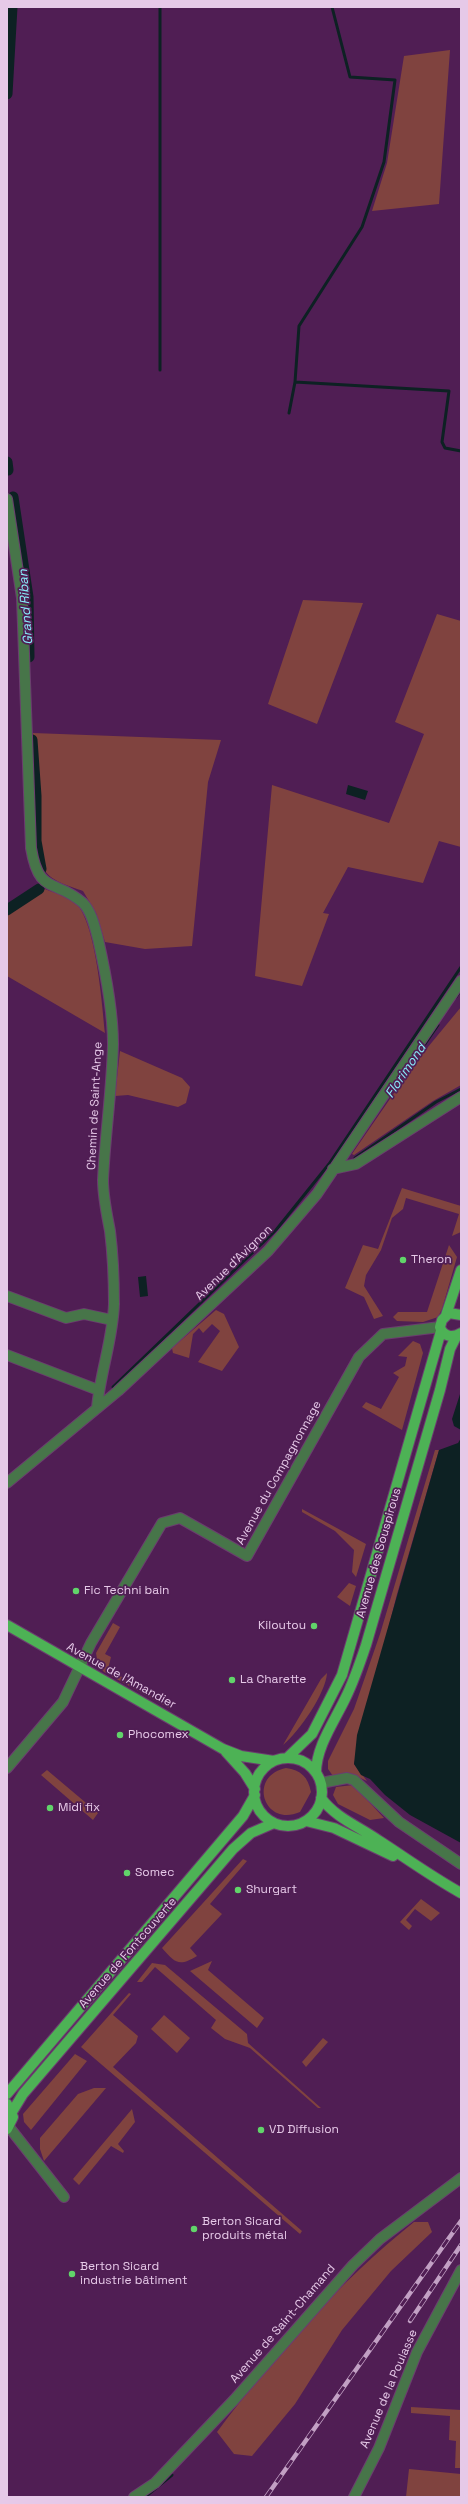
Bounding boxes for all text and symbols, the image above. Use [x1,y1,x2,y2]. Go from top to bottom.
water label: Grand Riban [16,569,36,645]
street label: Chemin de Saint-Ange [84,1041,106,1171]
water label: Florimond [382,1041,430,1101]
street label: Avenue d'Avignon [192,1222,276,1304]
place label: Theron [411,1253,452,1267]
marker: Theron [398,1255,408,1265]
street label: Avenue du Compagnonnage [233,1399,325,1547]
street label: Avenue des Souspirous [354,1487,404,1619]
place label: Fic Techni bain [84,1584,169,1598]
marker: Fic Techni bain [71,1586,81,1596]
place label: Kiloutou [258,1619,306,1633]
marker: Kiloutou [309,1621,319,1631]
street label: Avenue de l'Amandier [64,1640,178,1712]
place label: La Charette [240,1673,306,1687]
marker: La Charette [227,1675,237,1685]
place label: Phocomex [128,1728,189,1742]
marker: Phocomex [115,1730,125,1740]
place label: Midi fix [58,1801,100,1815]
marker: Midi fix [45,1803,55,1813]
place label: Somec [135,1866,174,1880]
marker: Somec [122,1868,132,1878]
place label: Shurgart [246,1883,297,1897]
marker: Shurgart [233,1885,243,1895]
street label: Avenue de Fontcouverte [76,1895,180,2011]
place label: VD Diffusion [269,2123,339,2137]
marker: VD Diffusion [256,2125,266,2135]
place label: Berton Sicard produits métal [202,2215,287,2243]
marker: Berton Sicard produits métal [189,2224,199,2234]
place label: Berton Sicard industrie bâtiment [80,2260,188,2288]
street label: Avenue de Saint-Chamand [227,2262,339,2386]
marker: Berton Sicard industrie bâtiment [67,2269,77,2279]
street label: Avenue de la Poulasse [357,2327,421,2451]

